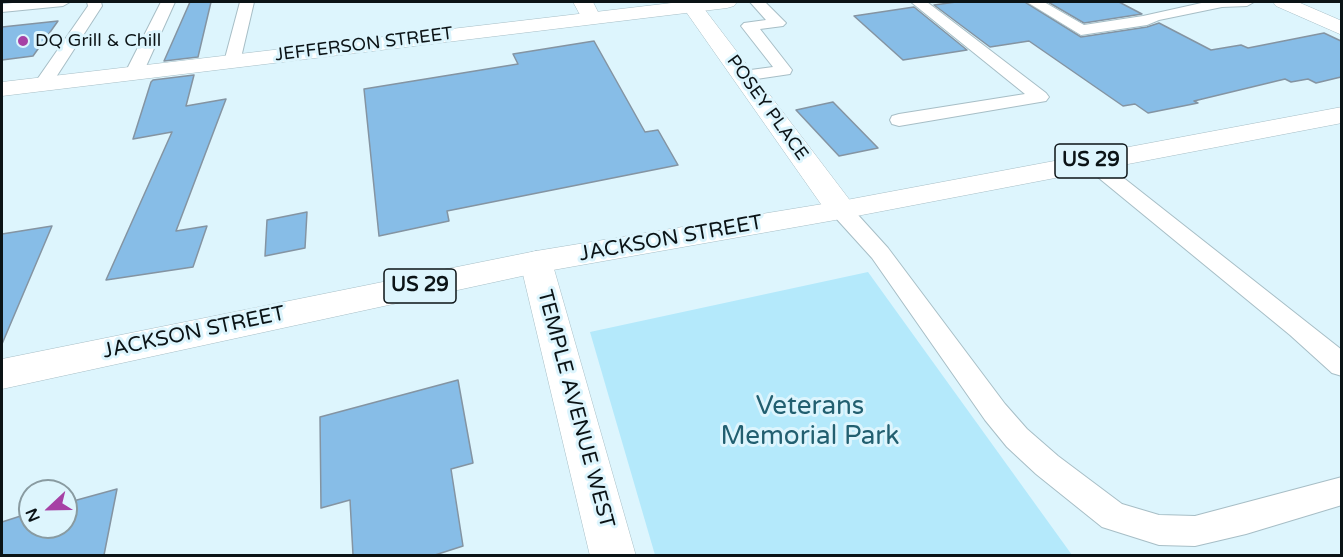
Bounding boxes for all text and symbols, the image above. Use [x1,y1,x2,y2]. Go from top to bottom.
street label: JEFFERSON STREET [274,23,454,67]
place label: DQ Grill & Chill [35,30,161,52]
marker: DQ Grill & Chill [16,34,30,48]
street label: POSEY PLACE [722,51,812,165]
road number: US 29 [1055,144,1127,178]
street label: JACKSON STREET [577,210,765,268]
road number: US 29 [384,269,456,303]
street label: TEMPLE AVENUE WEST [531,287,619,531]
street label: JACKSON STREET [101,301,287,365]
park label: Veterans Memorial Park [721,391,899,452]
north arrow [18,479,78,539]
text: N [21,505,45,525]

